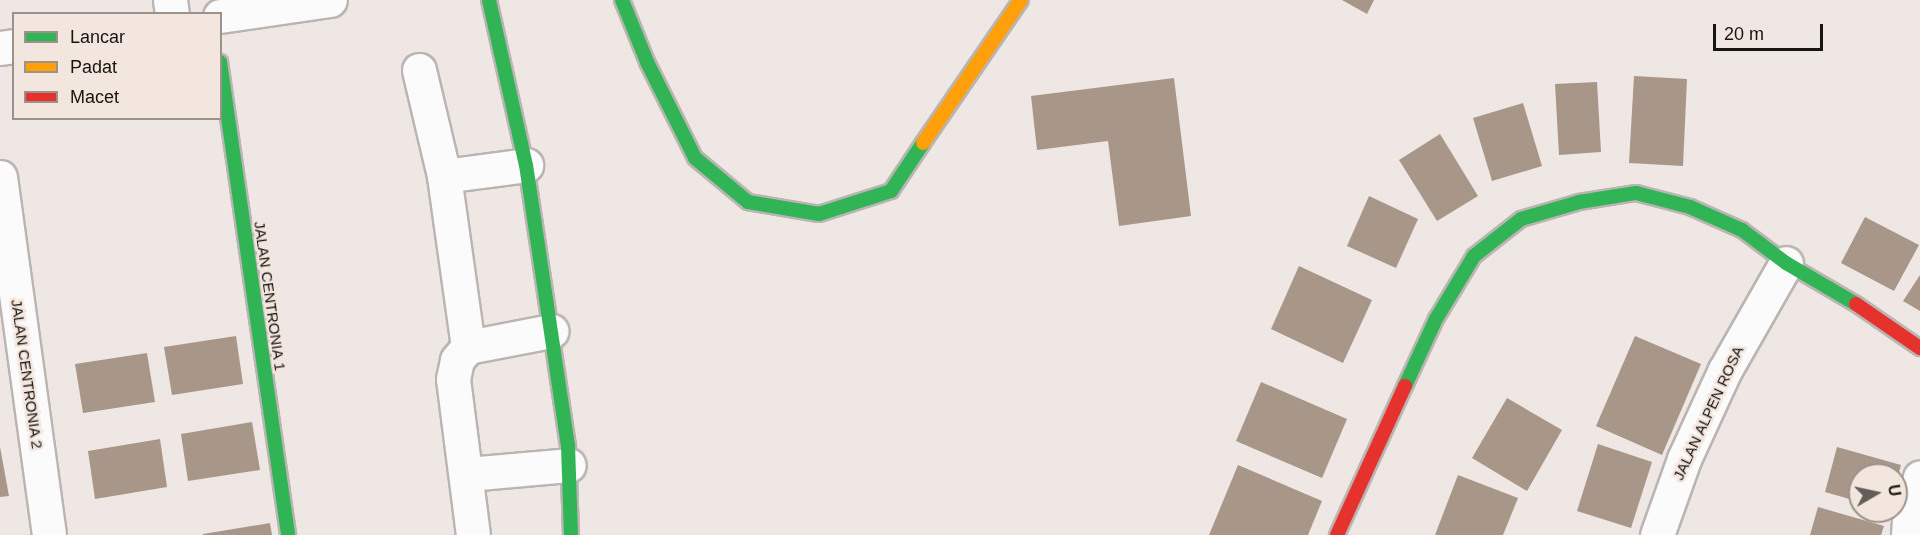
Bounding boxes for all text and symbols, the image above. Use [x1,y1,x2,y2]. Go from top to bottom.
legend [12,12,222,120]
scale bar [1716,12,1826,50]
text: 20 m [1724,24,1764,44]
text: Lancar [70,27,125,47]
text: Padat [70,57,117,77]
text: Macet [70,87,119,107]
street label: JALAN CENTRONIA 1 [251,220,289,372]
street label: JALAN CENTRONIA 2 [8,298,46,450]
street label: JALAN ALPEN ROSA [1669,343,1747,483]
north arrow [1848,463,1908,523]
text: U [1885,483,1904,497]

